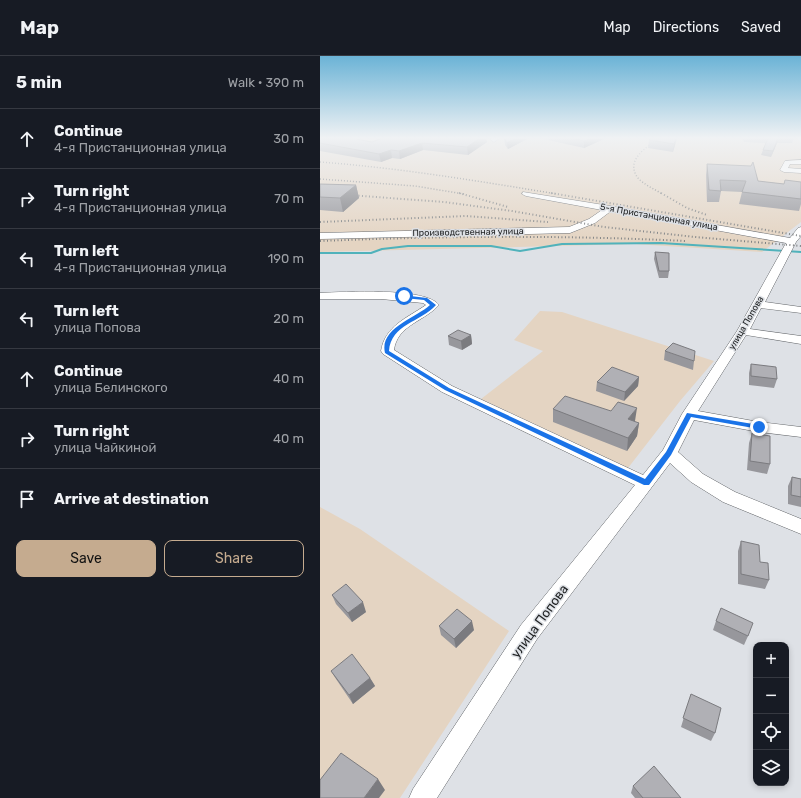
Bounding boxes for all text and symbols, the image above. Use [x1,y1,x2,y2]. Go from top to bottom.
text: Map [20,16,59,39]
text: Map [604,19,631,36]
text: Directions [653,19,719,36]
text: Saved [741,19,781,36]
text: 5 min [16,72,62,92]
text: Walk · 390 m [228,75,304,90]
text: Continue [54,122,123,140]
icon: ahead [16,128,38,150]
text: 30 m [273,131,304,146]
text: 4-я Пристанционная улица [54,140,227,155]
text: Turn right [54,182,129,200]
icon: right [16,188,38,210]
text: 70 m [274,191,304,206]
text: 4-я Пристанционная улица [54,200,227,215]
street label: 5-я Пристанционная улица [599,202,719,232]
street label: Производственная улица [412,226,524,238]
text: Turn left [54,242,119,260]
icon: left [16,248,38,270]
text: 190 m [268,251,304,266]
text: 4-я Пристанционная улица [54,260,227,275]
route start [395,287,413,305]
street label: улица Попова [727,294,765,352]
text: Turn left [54,302,119,320]
icon: left [16,308,38,330]
text: 20 m [273,311,304,326]
text: улица Попова [54,320,141,335]
text: Continue [54,362,123,380]
icon: ahead [16,368,38,390]
text: 40 m [273,371,304,386]
text: улица Белинского [54,380,168,395]
route end [750,418,768,436]
text: Turn right [54,422,129,440]
icon: right [16,428,38,450]
text: 40 m [273,431,304,446]
text: улица Чайкиной [54,440,156,455]
icon: arrive [16,488,38,510]
text: Arrive at destination [54,490,209,508]
button: Save [16,540,156,577]
button: Share [164,540,304,577]
street label: улица Попова [508,582,571,661]
map controls [753,642,789,786]
button: + [753,642,789,678]
button: − [753,678,789,714]
button: locate [753,714,789,750]
button: layers [753,750,789,786]

